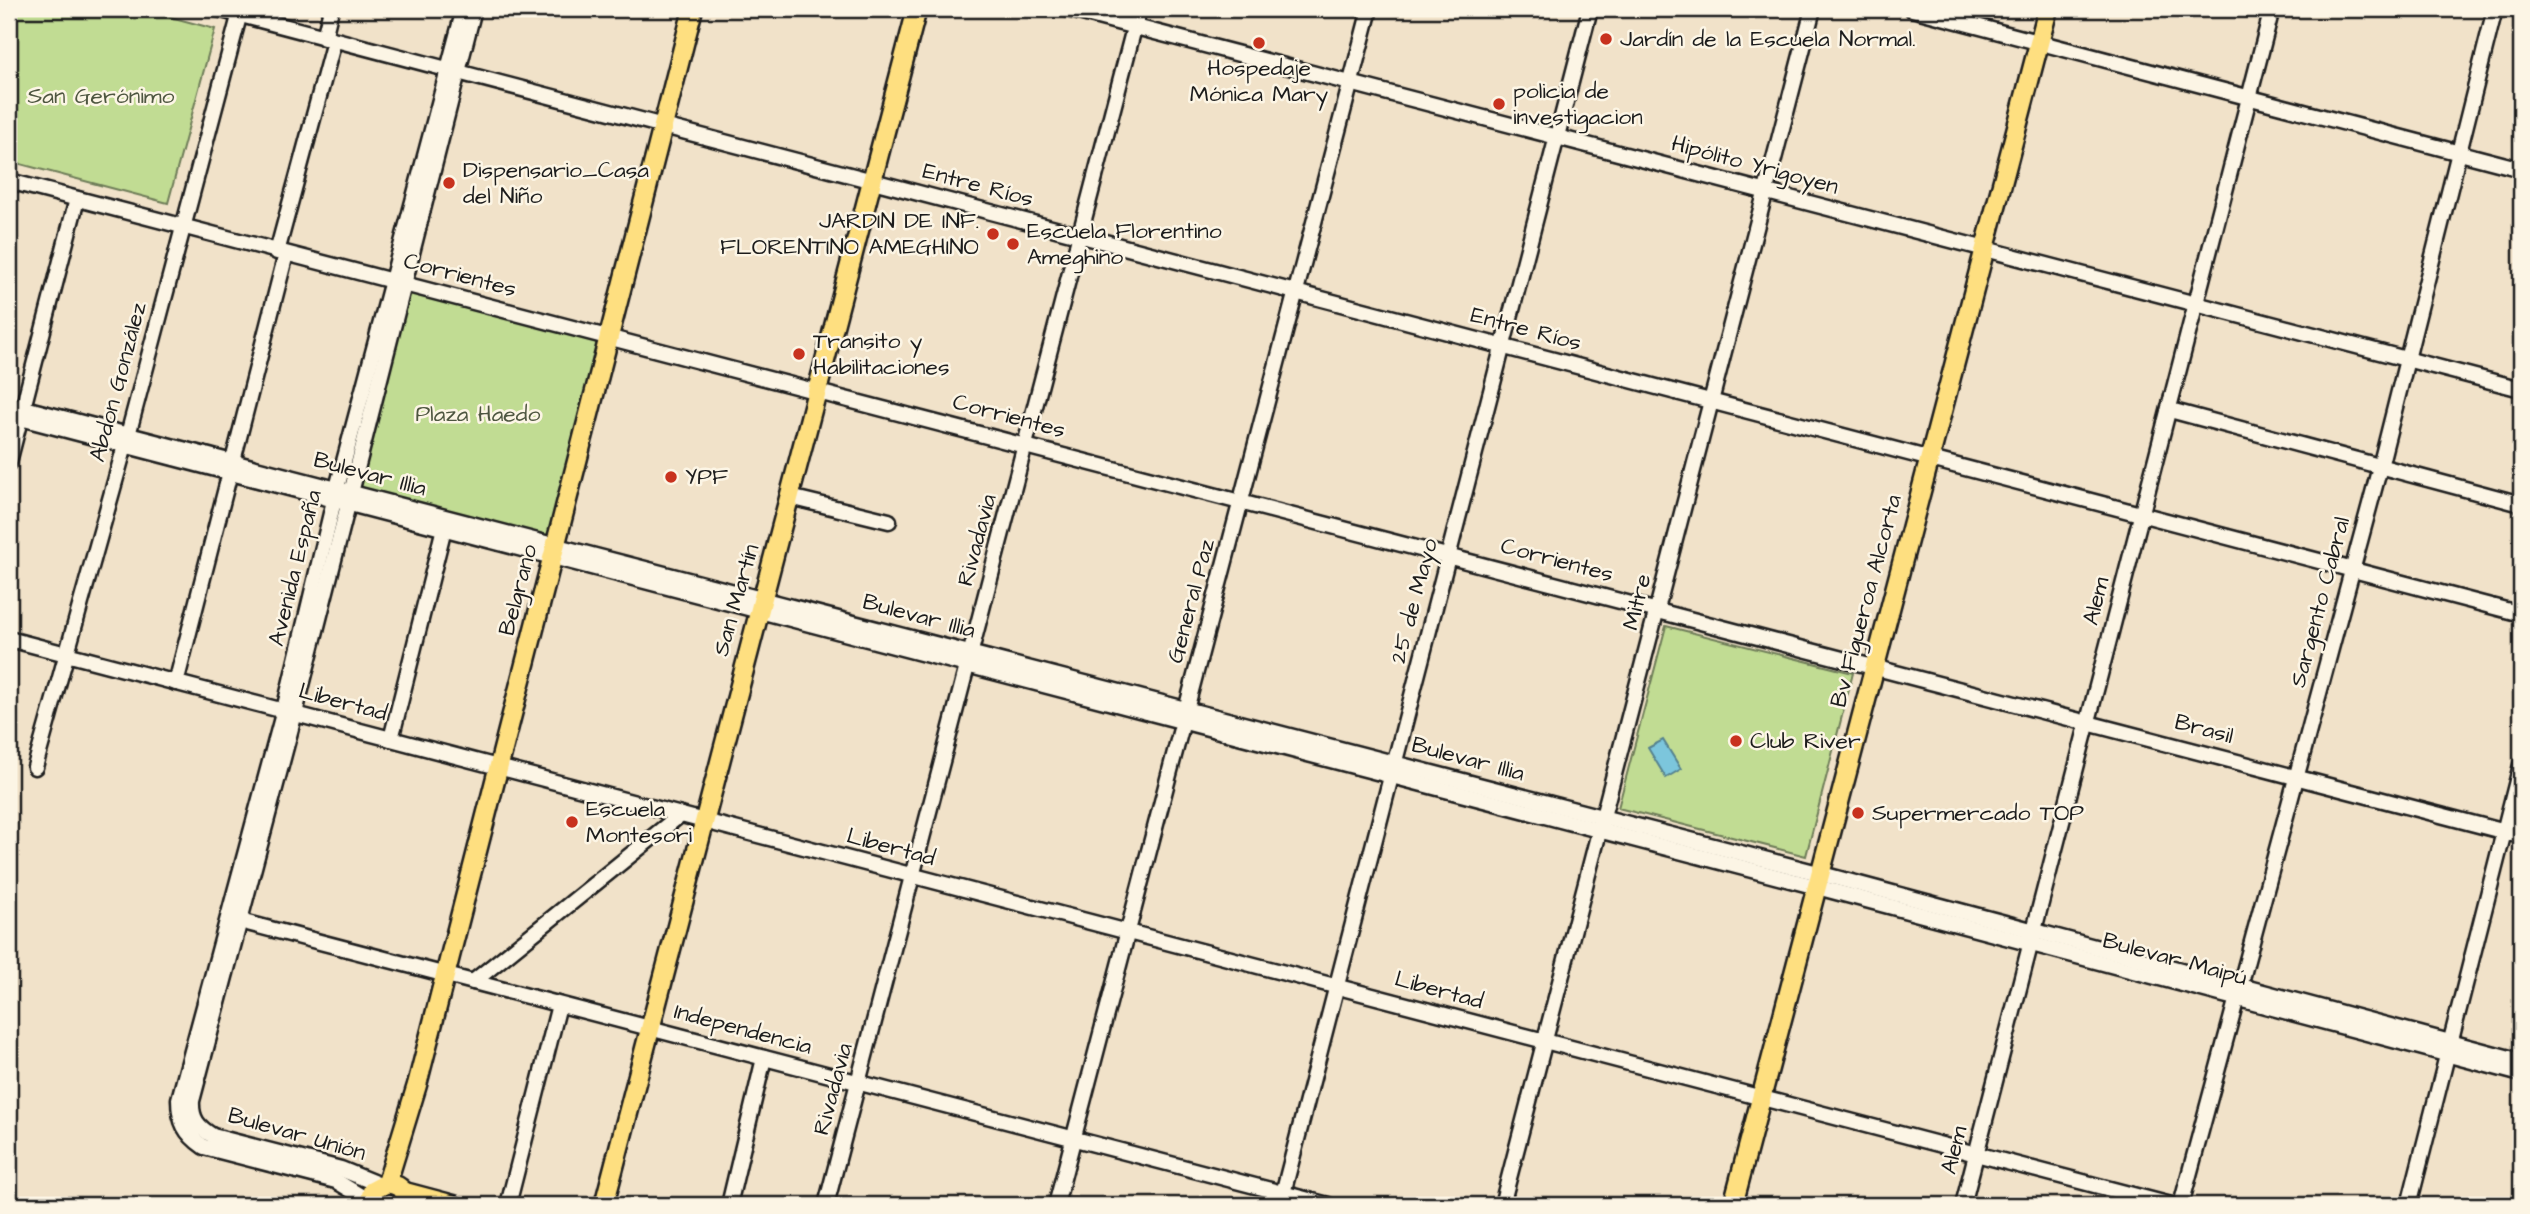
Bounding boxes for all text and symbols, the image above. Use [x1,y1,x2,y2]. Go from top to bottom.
place label: Jardín de la Escuela Normal. [1620,23,1915,55]
marker: Jardín de la Escuela Normal. [1598,31,1614,47]
marker: Hospedaje Mónica Mary [1251,35,1267,51]
place label: Hospedaje Mónica Mary [1190,52,1329,111]
place label: policia de investigacion [1513,75,1643,134]
park label: San Gerónimo [27,80,175,112]
marker: policia de investigacion [1491,96,1507,112]
street label: Hipólito Yrigoyen [1668,127,1842,204]
place label: Dispensario_Casa del Niño [463,154,649,212]
street label: Entre Ríos [919,155,1037,215]
marker: Dispensario_Casa del Niño [441,175,457,191]
place label: JARDIN DE INF. FLORENTINO AMEGHINO [720,205,979,263]
place label: Escuela Florentino Ameghino [1027,215,1222,274]
marker: JARDIN DE INF. FLORENTINO AMEGHINO [985,226,1001,242]
marker: Escuela Florentino Ameghino [1005,236,1021,252]
street label: Corrientes [400,245,520,305]
street label: Abdon González [81,298,155,465]
street label: Entre Ríos [1467,299,1585,359]
place label: Transito y Habilitaciones [813,325,950,383]
marker: Transito y Habilitaciones [791,346,807,362]
street label: Corrientes [949,386,1069,446]
park label: Plaza Haedo [415,398,541,430]
street label: Bulevar Illia [310,444,430,504]
place label: YPF [685,461,728,493]
marker: YPF [663,469,679,485]
street label: Avenida España [260,486,330,649]
street label: Rivadavia [949,490,1005,590]
street label: Bv Figueroa Alcorta [1822,491,1911,711]
street label: Sargento Cabral [2282,513,2359,691]
street label: Corrientes [1497,530,1617,590]
street label: General Paz [1159,535,1223,667]
street label: 25 de Mayo [1382,535,1447,667]
street label: San Martín [705,540,767,660]
street label: Belgrano [490,541,546,639]
street label: Mitre [1615,570,1659,634]
street label: Alem [2075,573,2117,628]
street label: Bulevar Illia [859,586,979,646]
street label: Libertad [295,675,391,729]
street label: Brasil [2171,706,2237,752]
place label: Club River [1750,725,1861,757]
street label: Bulevar Illia [1408,729,1528,789]
marker: Club River [1728,733,1744,749]
place label: Escuela Montesori [586,793,692,851]
place label: Supermercado TOP [1872,797,2084,829]
marker: Supermercado TOP [1850,805,1866,821]
marker: Escuela Montesori [564,814,580,830]
street label: Libertad [843,820,939,874]
street label: Bulevar Maipú [2099,924,2251,994]
street label: Libertad [1391,963,1487,1017]
street label: Independencia [671,995,816,1063]
street label: Rivadavia [805,1039,861,1139]
street label: Bulevar Unión [224,1099,370,1169]
street label: Alem [1933,1122,1975,1177]

